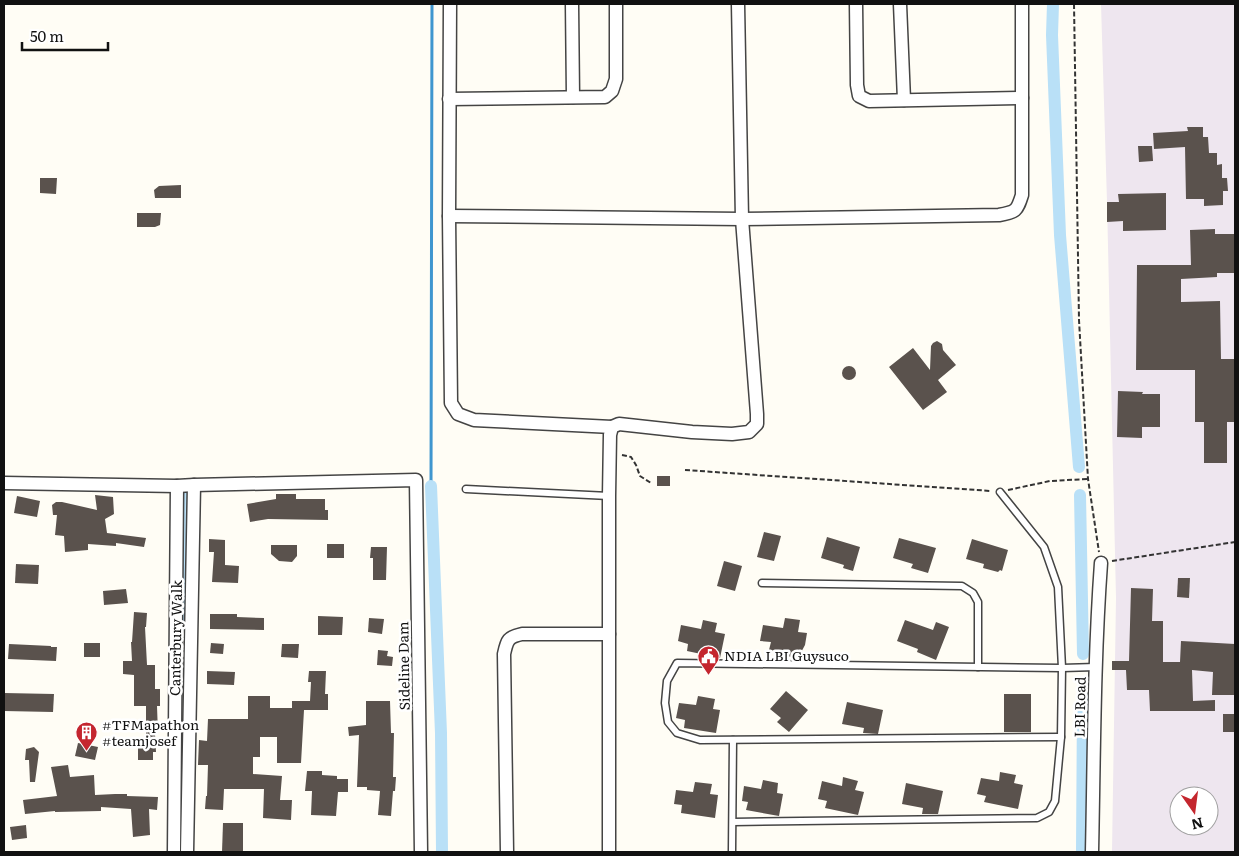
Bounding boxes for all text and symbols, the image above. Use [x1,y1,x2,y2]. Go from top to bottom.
scale bar [22,20,109,52]
text: 50 m [30,24,64,47]
street label: Canterbury Walk [164,580,186,696]
street label: Sideline Dam [392,621,414,711]
public building icon: NDIA LBI Guysuco [696,644,720,675]
place label: NDIA LBI Guysuco [724,645,849,665]
street label: LBI Road [1068,676,1090,737]
place label: #TFMapathon #teamjosef [102,714,199,750]
building icon: #TFMapathon #teamjosef [74,721,98,752]
north arrow [1169,786,1219,836]
text: N [1189,813,1206,836]

